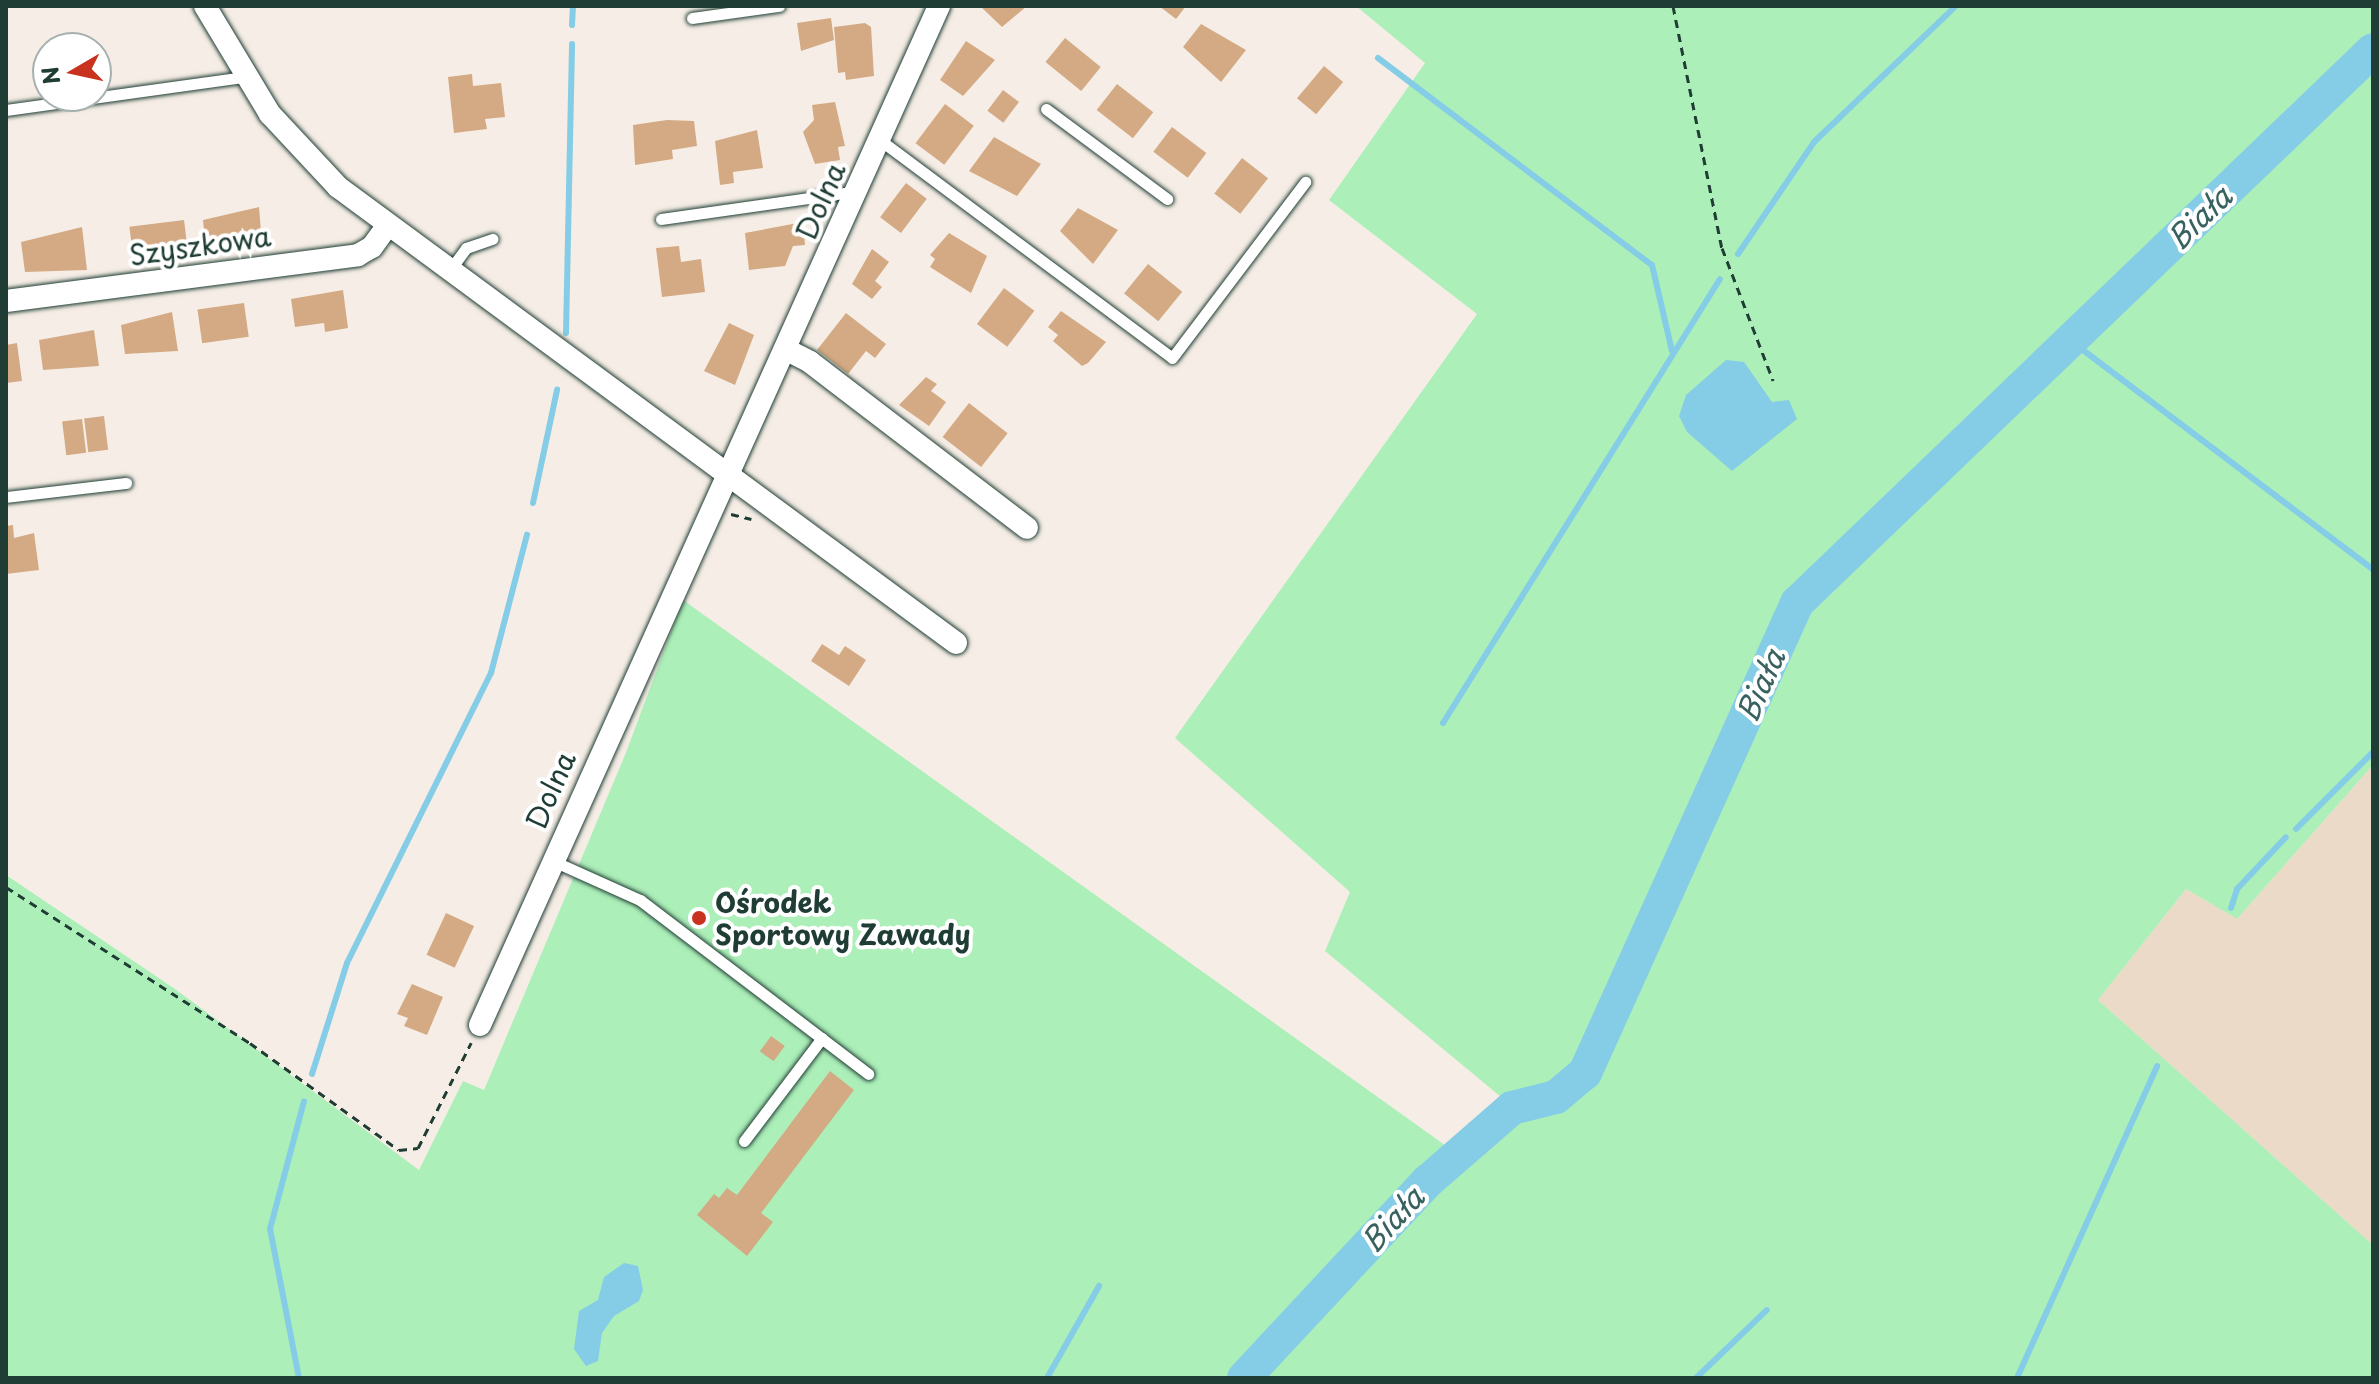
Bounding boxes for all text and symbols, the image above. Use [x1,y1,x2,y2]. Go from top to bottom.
north arrow [32,32,112,112]
text: N [32,64,67,87]
street label: Dolna [788,157,852,245]
water label: Biała [2159,178,2239,256]
street label: Szyszkowa [127,218,273,272]
water label: Biała [1728,643,1792,727]
street label: Dolna [518,746,582,834]
place label: Ośrodek Sportowy Zawady [715,885,971,951]
marker: Ośrodek Sportowy Zawady [690,909,708,927]
water label: Biała [1353,1179,1431,1259]

